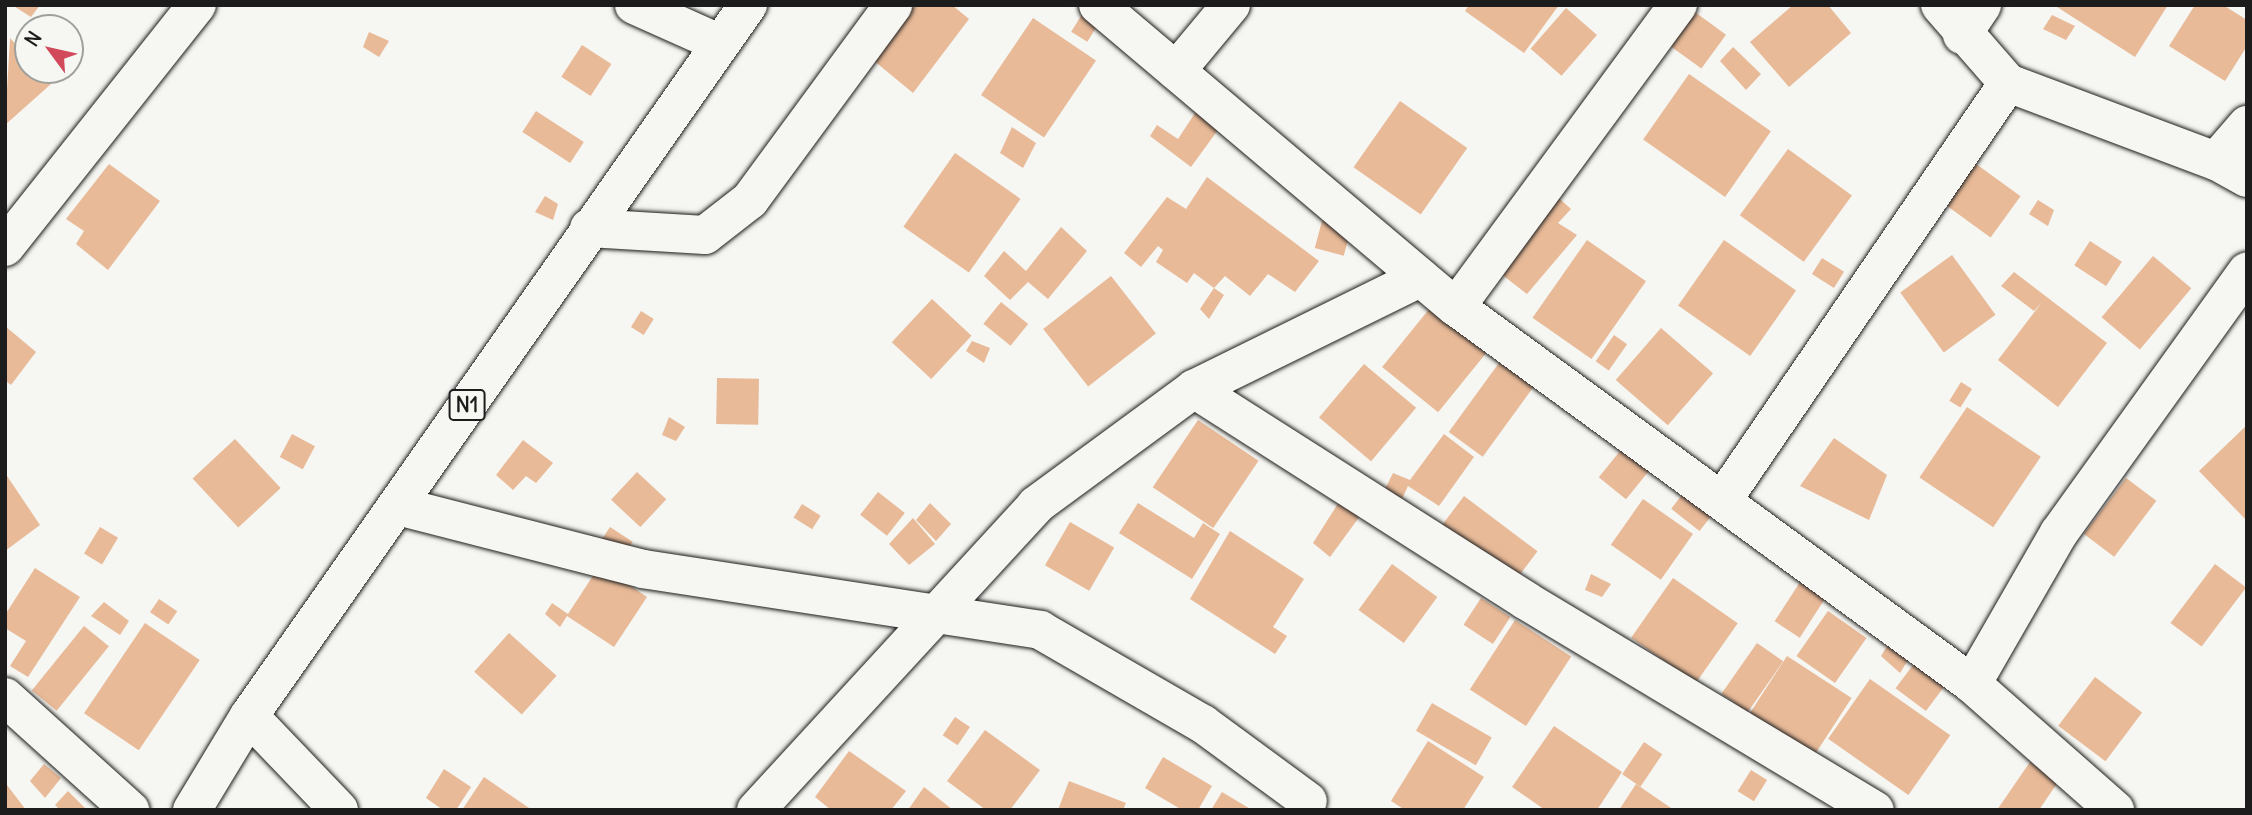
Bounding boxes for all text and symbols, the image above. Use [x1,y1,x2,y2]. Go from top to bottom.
north arrow [14,14,84,84]
text: N [19,27,47,51]
road number: N1 [448,388,486,422]

